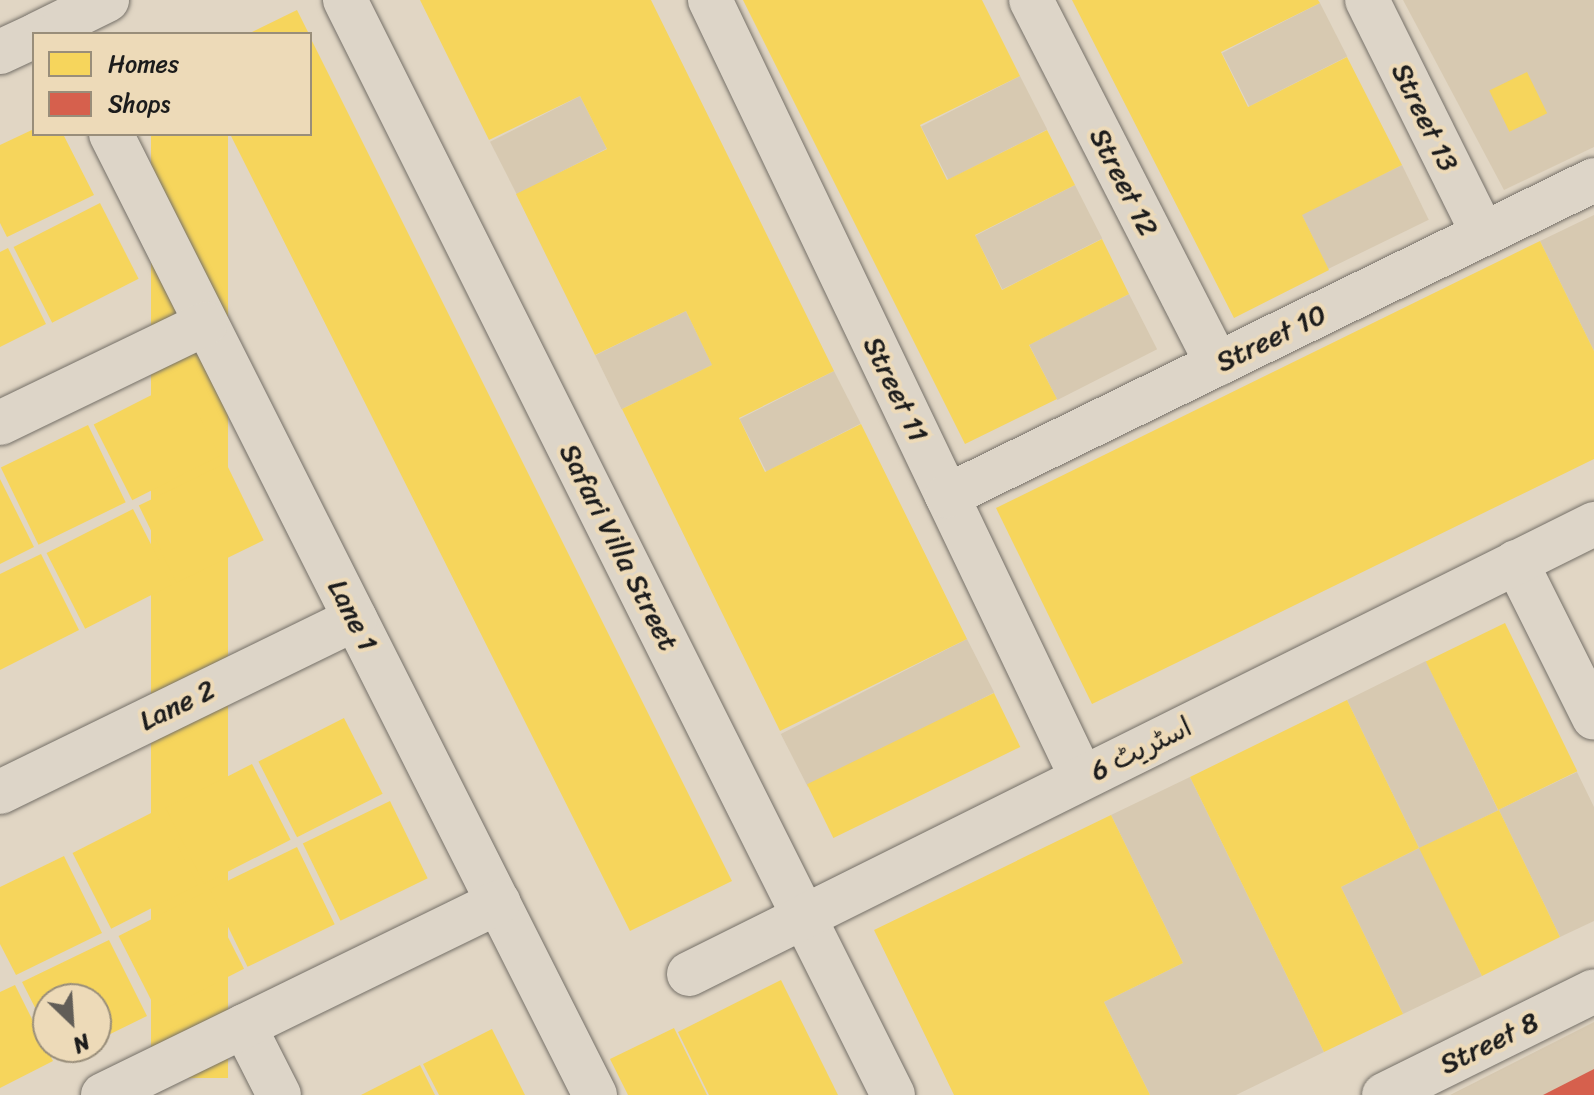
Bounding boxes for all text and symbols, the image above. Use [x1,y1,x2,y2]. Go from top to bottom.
legend [32,32,312,136]
text: Homes [108,43,179,85]
street label: Street 13 [1384,57,1466,177]
text: Shops [108,83,170,125]
street label: Street 12 [1083,122,1165,242]
street label: Street 10 [1210,297,1332,379]
street label: Street 11 [856,331,936,447]
street label: Safari Villa Street [552,438,686,656]
street label: Lane 1 [321,574,385,656]
street label: Lane 2 [134,672,220,738]
street label: اسٹریٹ 6 [1085,710,1197,788]
north arrow [32,983,112,1063]
street label: Street 8 [1434,1005,1544,1081]
text: N [66,1022,97,1064]

